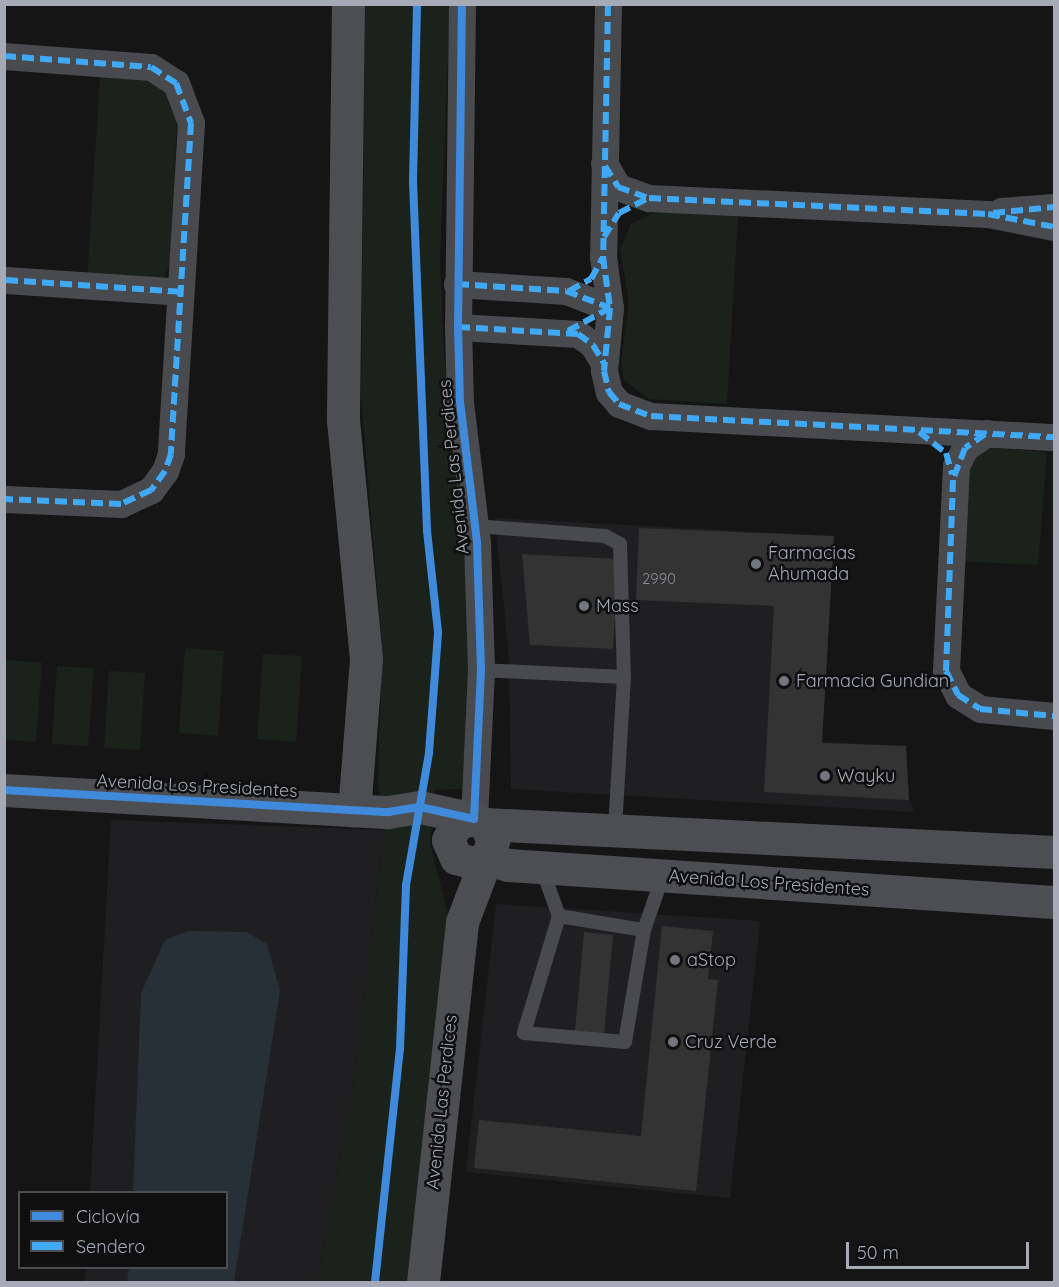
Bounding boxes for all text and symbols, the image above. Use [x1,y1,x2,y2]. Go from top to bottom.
street label: Avenida Las Perdices [434,379,474,555]
place label: Farmacias Ahumada [768,543,856,586]
marker: Farmacias Ahumada [749,557,763,571]
house number: 2990 [642,570,676,588]
place label: Mass [596,595,639,617]
marker: Mass [577,599,591,613]
place label: Farmacia Gundian [796,670,949,692]
marker: Farmacia Gundian [777,674,791,688]
place label: Wayku [837,765,895,787]
marker: Wayku [818,769,832,783]
street label: Avenida Los Presidentes [96,770,298,802]
street label: Avenida Los Presidentes [668,865,870,901]
place label: aStop [687,949,736,971]
marker: aStop [668,953,682,967]
street label: Avenida Las Perdices [422,1014,462,1190]
place label: Cruz Verde [685,1031,777,1053]
marker: Cruz Verde [666,1035,680,1049]
legend [18,1191,228,1269]
text: Ciclovía [76,1205,140,1228]
scale bar [849,1230,1032,1268]
text: Sendero [76,1235,145,1258]
text: 50 m [857,1241,899,1264]

